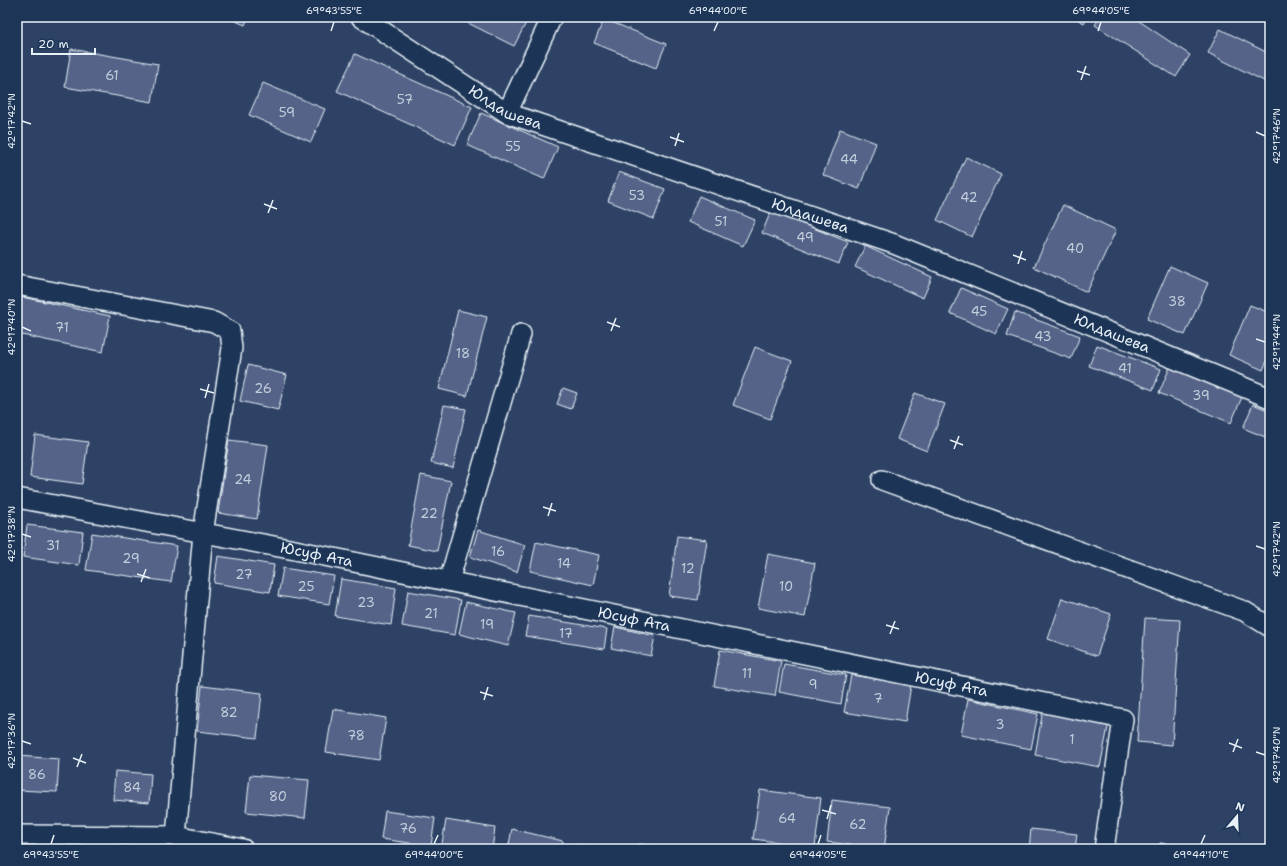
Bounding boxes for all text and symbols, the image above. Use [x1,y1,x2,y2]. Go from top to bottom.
text: 69°43'55"E [306,4,362,17]
text: 69°44'00"E [689,4,747,17]
text: 69°44'05"E [1072,4,1130,17]
scale bar [32,30,95,56]
text: 20 m [38,36,69,52]
house number: 61 [105,67,119,84]
street label: Юлдашева [465,81,545,134]
house number: 57 [397,91,413,108]
text: 42°17'42"N [5,93,18,149]
house number: 59 [279,104,295,121]
text: 42°17'46"N [1270,108,1283,164]
house number: 55 [505,138,521,155]
house number: 44 [840,151,858,168]
house number: 53 [629,187,645,204]
house number: 42 [960,189,978,206]
street label: Юлдашева [769,193,852,238]
house number: 51 [715,213,727,230]
house number: 49 [796,229,814,246]
house number: 40 [1066,240,1084,257]
house number: 38 [1168,293,1186,310]
text: 42°17'40"N [5,299,18,355]
house number: 45 [971,303,987,320]
street label: Юлдашева [1071,309,1154,358]
text: 42°17'44"N [1270,314,1283,370]
house number: 71 [55,319,69,336]
house number: 43 [1034,328,1052,345]
house number: 18 [456,345,470,362]
house number: 41 [1118,360,1132,377]
house number: 26 [254,380,272,397]
house number: 39 [1192,387,1210,404]
house number: 24 [234,471,252,488]
house number: 22 [420,505,438,522]
text: 42°17'38"N [5,506,18,562]
text: 42°17'42"N [1270,521,1283,577]
house number: 31 [46,537,60,554]
street label: Юсуф Ата [279,537,355,572]
house number: 16 [491,543,505,560]
house number: 29 [122,550,140,567]
house number: 14 [557,555,571,572]
house number: 12 [681,560,695,577]
house number: 27 [235,566,253,583]
house number: 25 [298,578,314,595]
house number: 10 [779,578,793,595]
house number: 23 [357,594,375,611]
street label: Юсуф Ата [596,602,673,637]
house number: 21 [424,605,438,622]
house number: 19 [480,616,494,633]
house number: 17 [559,625,573,642]
house number: 11 [742,665,752,682]
street label: Юсуф Ата [914,667,990,701]
house number: 9 [808,676,818,693]
house number: 7 [873,690,883,707]
house number: 82 [220,704,238,721]
text: 42°17'36"N [5,713,18,769]
house number: 3 [995,716,1005,733]
house number: 78 [347,727,365,744]
text: 42°17'40"N [1270,727,1283,783]
house number: 1 [1069,731,1075,748]
house number: 86 [28,766,46,783]
house number: 84 [123,779,141,796]
house number: 80 [269,788,287,805]
north arrow [1217,796,1257,836]
text: N [1234,799,1247,816]
house number: 64 [778,810,796,827]
house number: 62 [849,816,867,833]
house number: 76 [399,820,417,837]
text: 69°43'55"E [23,848,79,861]
text: 69°44'00"E [405,848,463,861]
text: 69°44'05"E [789,848,847,861]
text: 69°44'10"E [1173,848,1229,861]

